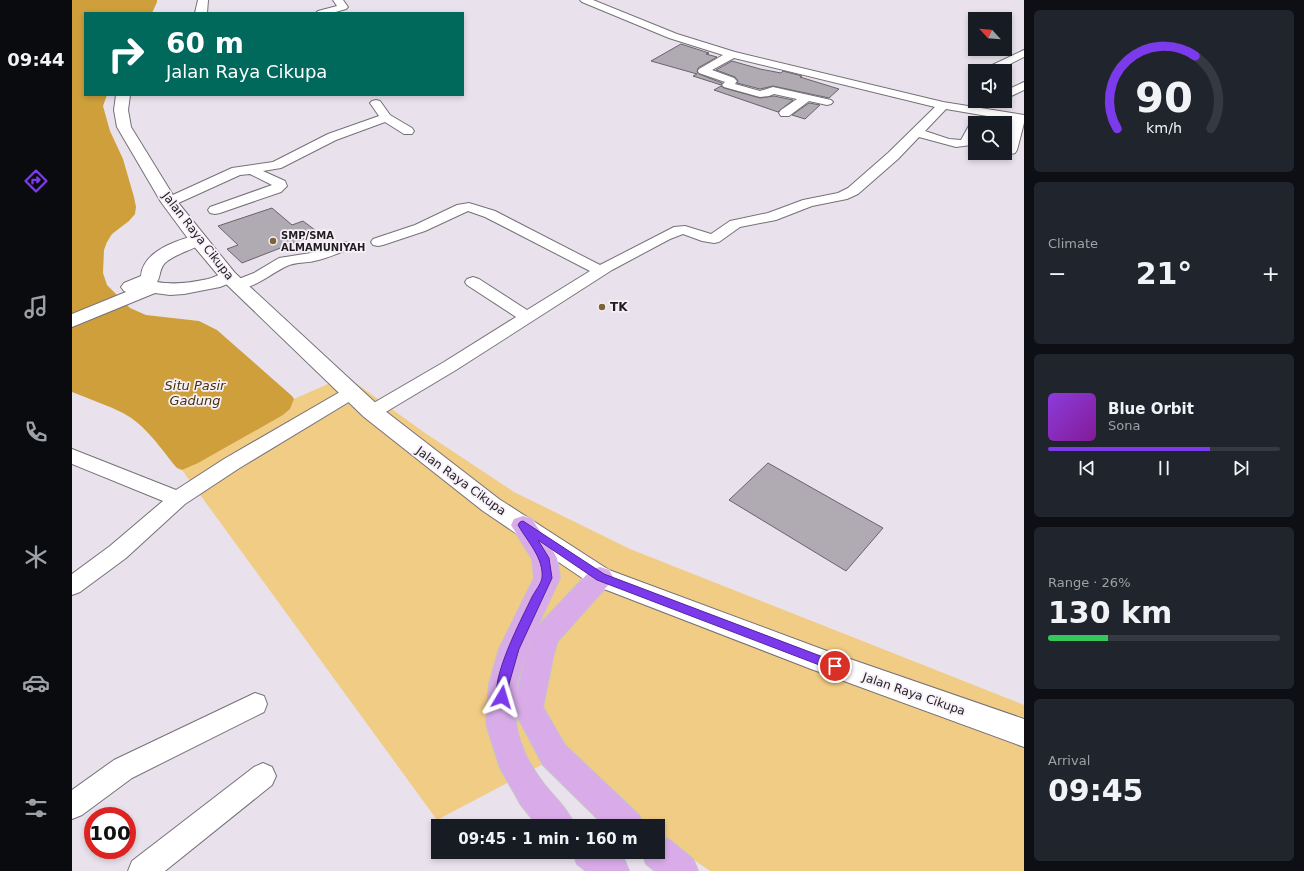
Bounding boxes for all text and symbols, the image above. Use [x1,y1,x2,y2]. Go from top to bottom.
north arrow [968,12,1012,56]
map controls [968,12,1012,160]
text: 60 m [166,27,244,60]
icon: right [100,28,152,80]
text: 09:44 [7,49,65,70]
text: Jalan Raya Cikupa [166,61,327,82]
button: sound [968,64,1012,108]
text: 90 [1135,73,1193,122]
button: search [968,116,1012,160]
text: km/h [1146,120,1182,136]
icon: directions [22,167,50,195]
street label: Jalan Raya Cikupa [159,189,237,283]
place label: SMP/SMA ALMAMUNIYAH [281,230,365,253]
marker: SMP/SMA ALMAMUNIYAH [268,236,278,246]
text: Climate [1048,236,1098,251]
text: 21° [1136,256,1192,291]
text: − [1048,261,1066,286]
text: + [1262,261,1280,286]
icon: music [22,293,50,321]
place label: TK [610,300,628,314]
marker: TK [597,302,607,312]
water label: Situ Pasir Gadung [165,378,227,408]
text: Blue Orbit [1108,400,1194,418]
icon: phone [22,418,50,446]
text: Sona [1108,418,1140,433]
street label: Jalan Raya Cikupa [413,443,509,518]
icon: previous [1076,457,1098,479]
icon: pause [1153,457,1175,479]
icon: next [1230,457,1252,479]
icon: climate [22,543,50,571]
text: Range · 26% [1048,575,1131,590]
text: 130 km [1048,595,1172,630]
pin [818,649,852,683]
icon: arrive [824,655,846,677]
icon: car [22,669,50,697]
street label: Jalan Raya Cikupa [860,670,967,718]
position arrow [481,676,523,718]
text: Arrival [1048,753,1090,768]
text: 09:45 [1048,773,1144,808]
icon: filters [22,794,50,822]
speed limit sign: 100 [84,807,136,859]
text: 09:45 · 1 min · 160 m [458,830,638,848]

